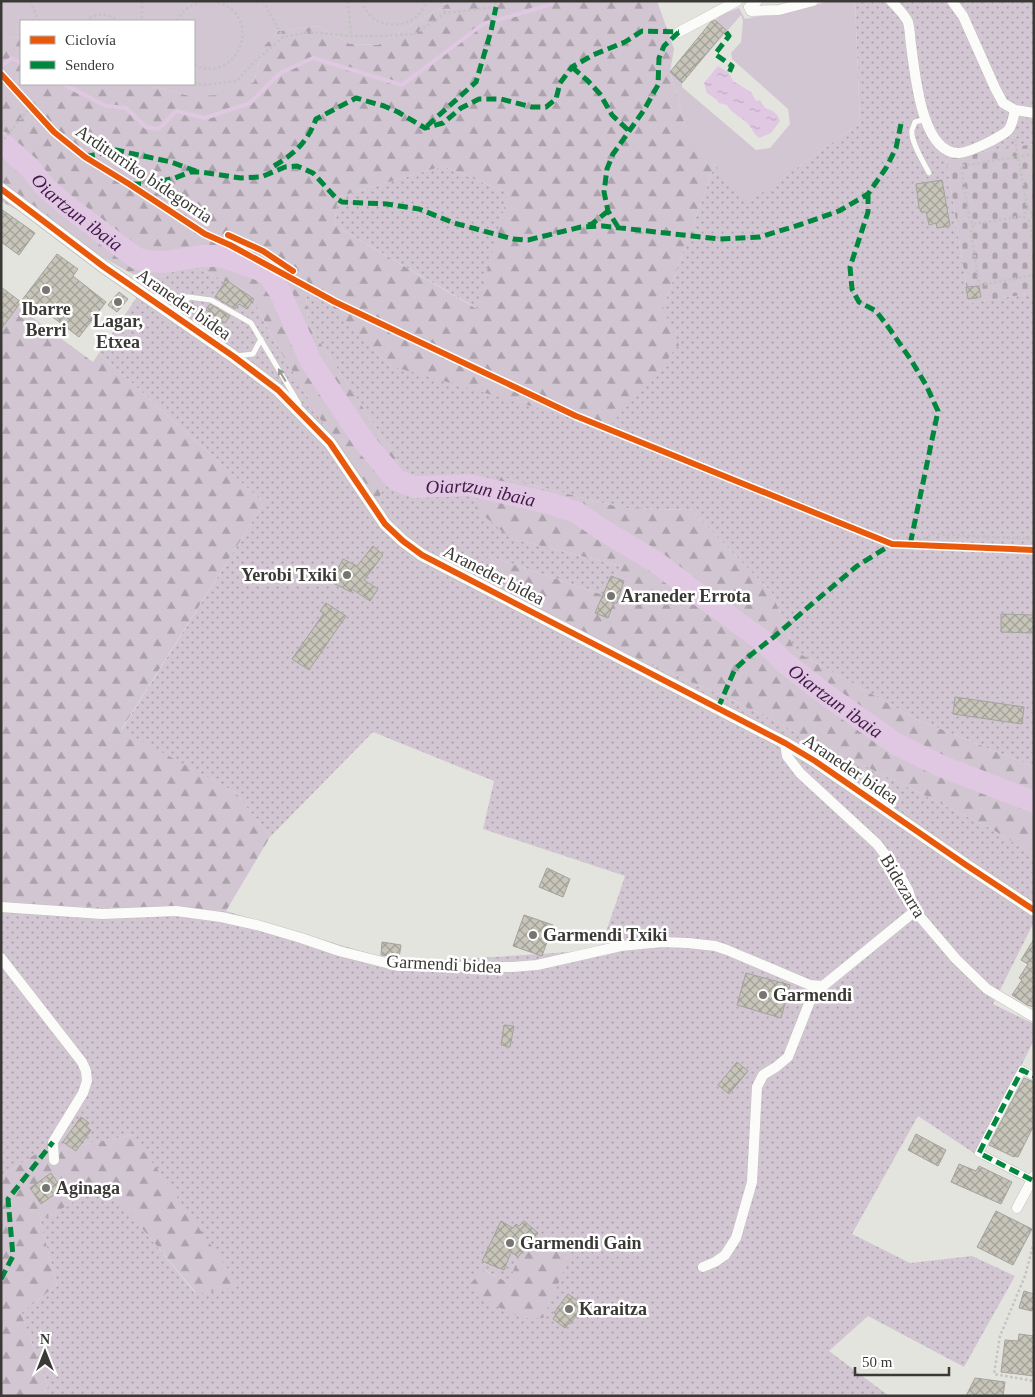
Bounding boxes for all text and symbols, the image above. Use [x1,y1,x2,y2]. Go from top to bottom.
legend [20,20,195,85]
text: Ciclovía [65,32,116,48]
text: Sendero [65,57,114,73]
street label: Arditurriko bidegorria [72,121,216,227]
water label: Oiartzun ibaia [28,169,127,255]
street label: Araneder bidea [133,264,235,344]
marker: Ibarre Berri [40,284,52,296]
marker: Lagar, Etxea [112,296,124,308]
place label: Ibarre Berri [21,299,71,340]
place label: Lagar, Etxea [93,311,143,352]
one-way arrow [278,369,287,382]
water label: Oiartzun ibaia [425,474,538,510]
street label: Araneder bidea [440,541,548,609]
place label: Yerobi Txiki [241,565,337,585]
marker: Yerobi Txiki [341,569,353,581]
place label: Araneder Errota [621,586,751,606]
marker: Araneder Errota [605,590,617,602]
water label: Oiartzun ibaia [785,659,887,742]
street label: Araneder bidea [800,730,902,808]
street label: Bidezarra [876,851,930,921]
place label: Garmendi Txiki [543,925,667,945]
marker: Garmendi Txiki [527,929,539,941]
street label: Garmendi bidea [386,951,502,977]
place label: Garmendi [773,985,852,1005]
marker: Garmendi [757,989,769,1001]
place label: Aginaga [56,1178,120,1198]
marker: Aginaga [40,1182,52,1194]
place label: Garmendi Gain [520,1233,642,1253]
marker: Garmendi Gain [504,1237,516,1249]
place label: Karaitza [579,1299,647,1319]
marker: Karaitza [563,1303,575,1315]
north arrow [20,1327,70,1377]
text: N [40,1332,50,1347]
scale bar [855,1344,949,1376]
text: 50 m [862,1354,893,1370]

